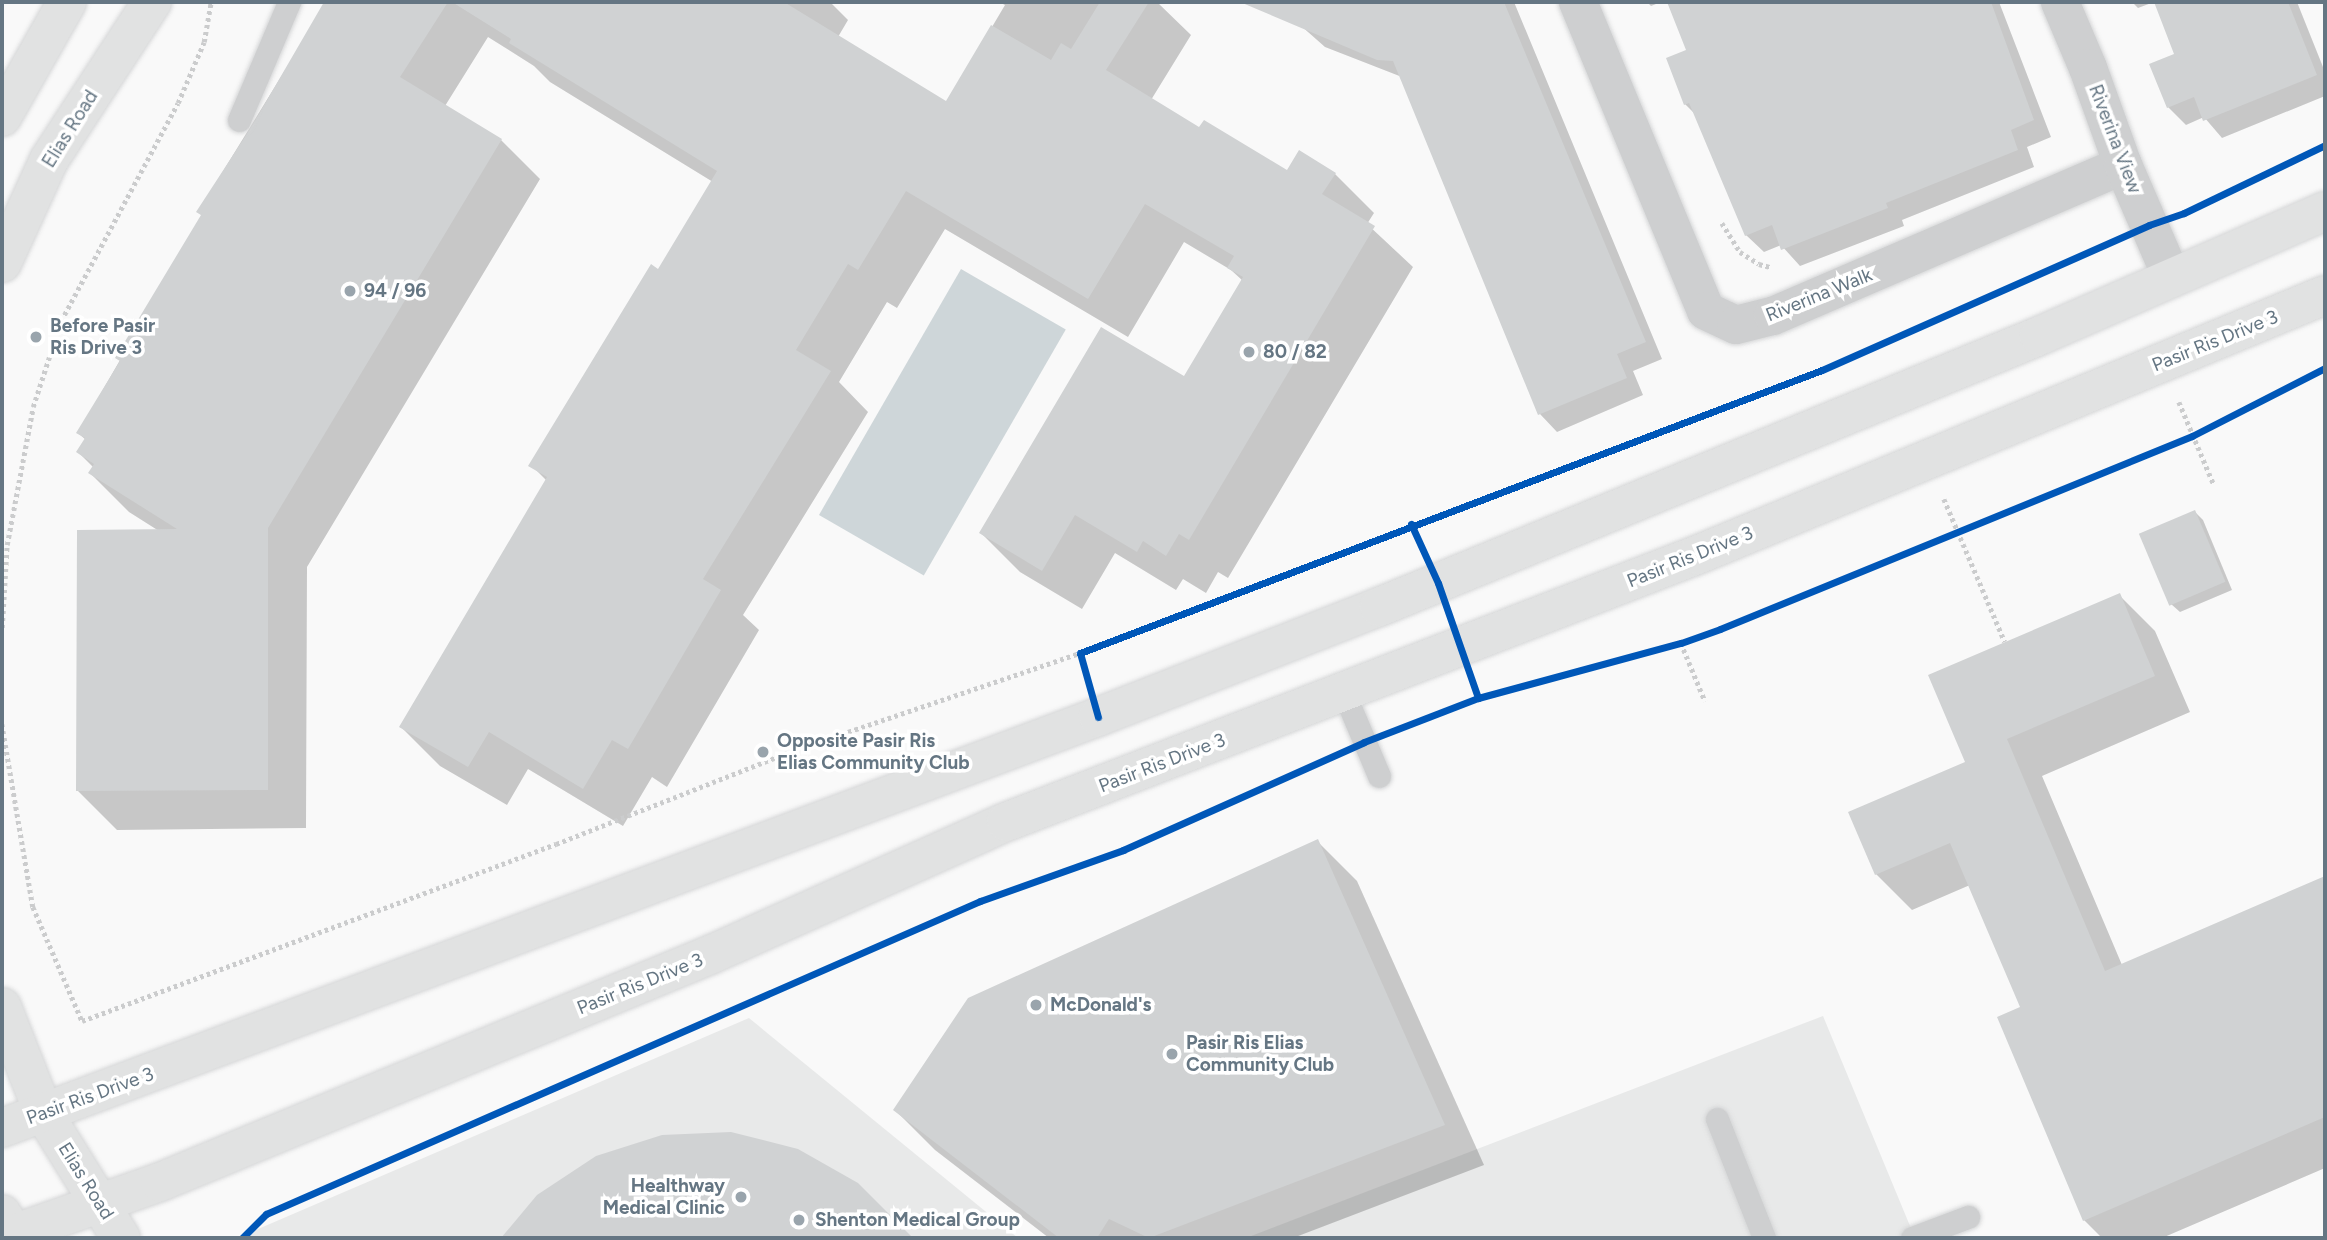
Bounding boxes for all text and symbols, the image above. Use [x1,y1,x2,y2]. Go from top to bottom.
street label: Riverina View [2084,81,2146,197]
street label: Elias Road [37,86,103,172]
street label: Riverina Walk [1762,263,1876,327]
place label: 94 / 96 [364,280,426,302]
marker: 94 / 96 [342,283,358,299]
street label: Pasir Ris Drive 3 [2149,305,2281,377]
place label: Before Pasir Ris Drive 3 [50,315,155,359]
marker: Before Pasir Ris Drive 3 [28,329,44,345]
place label: 80 / 82 [1263,341,1327,363]
marker: 80 / 82 [1241,344,1257,360]
street label: Pasir Ris Drive 3 [1624,521,1756,593]
street label: Pasir Ris Drive 3 [1096,728,1228,798]
place label: Opposite Pasir Ris Elias Community Club [777,730,970,774]
marker: Opposite Pasir Ris Elias Community Club [755,744,771,760]
street label: Pasir Ris Drive 3 [574,948,706,1020]
place label: McDonald's [1050,994,1151,1016]
marker: McDonald's [1028,997,1044,1013]
place label: Pasir Ris Elias Community Club [1186,1032,1334,1076]
marker: Pasir Ris Elias Community Club [1164,1046,1180,1062]
street label: Pasir Ris Drive 3 [23,1062,157,1130]
street label: Elias Road [53,1138,119,1224]
place label: Healthway Medical Clinic [603,1175,725,1219]
marker: Healthway Medical Clinic [731,1187,751,1207]
place label: Shenton Medical Group [815,1209,1020,1231]
marker: Shenton Medical Group [789,1210,809,1230]

